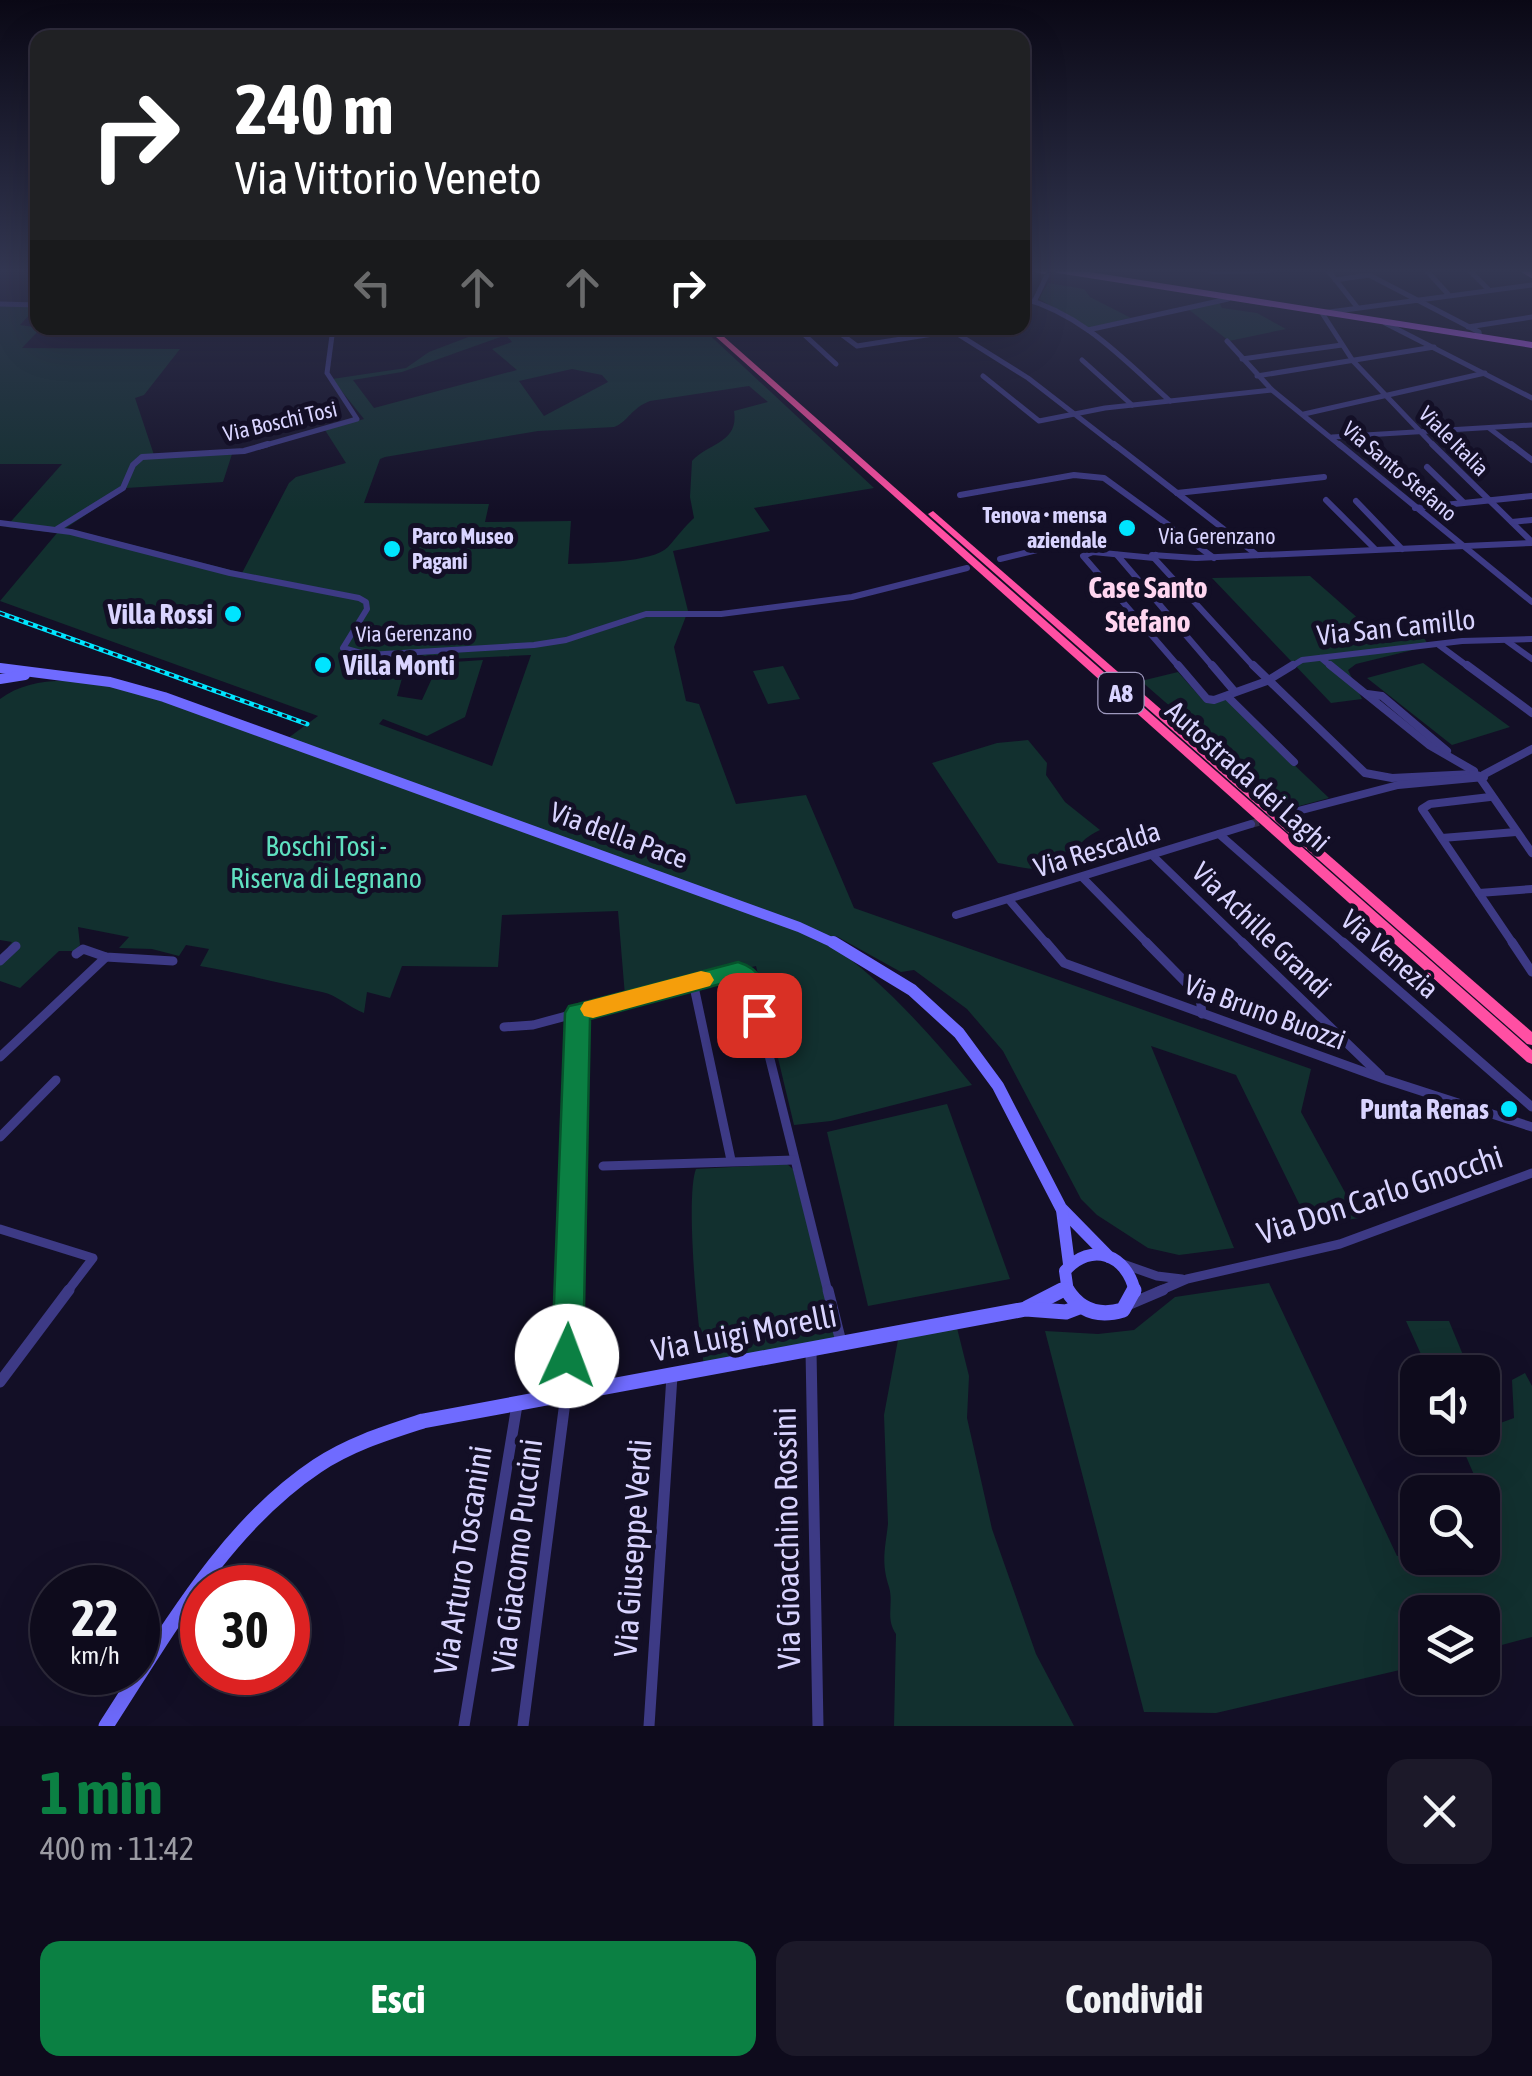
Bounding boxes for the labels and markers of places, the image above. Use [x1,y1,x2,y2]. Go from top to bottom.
place label: Tenova • mensa aziendale [982,502,1107,553]
marker: Tenova • mensa aziendale [1116,517,1138,539]
place label: Parco Museo Pagani [412,523,514,574]
marker: Parco Museo Pagani [381,538,403,560]
place label: Villa Rossi [107,598,213,630]
marker: Villa Rossi [222,603,244,625]
place label: Villa Monti [342,649,455,681]
marker: Villa Monti [312,654,334,676]
pin [717,973,802,1058]
place label: Punta Renas [1360,1093,1489,1125]
marker: Punta Renas [1498,1098,1520,1120]

